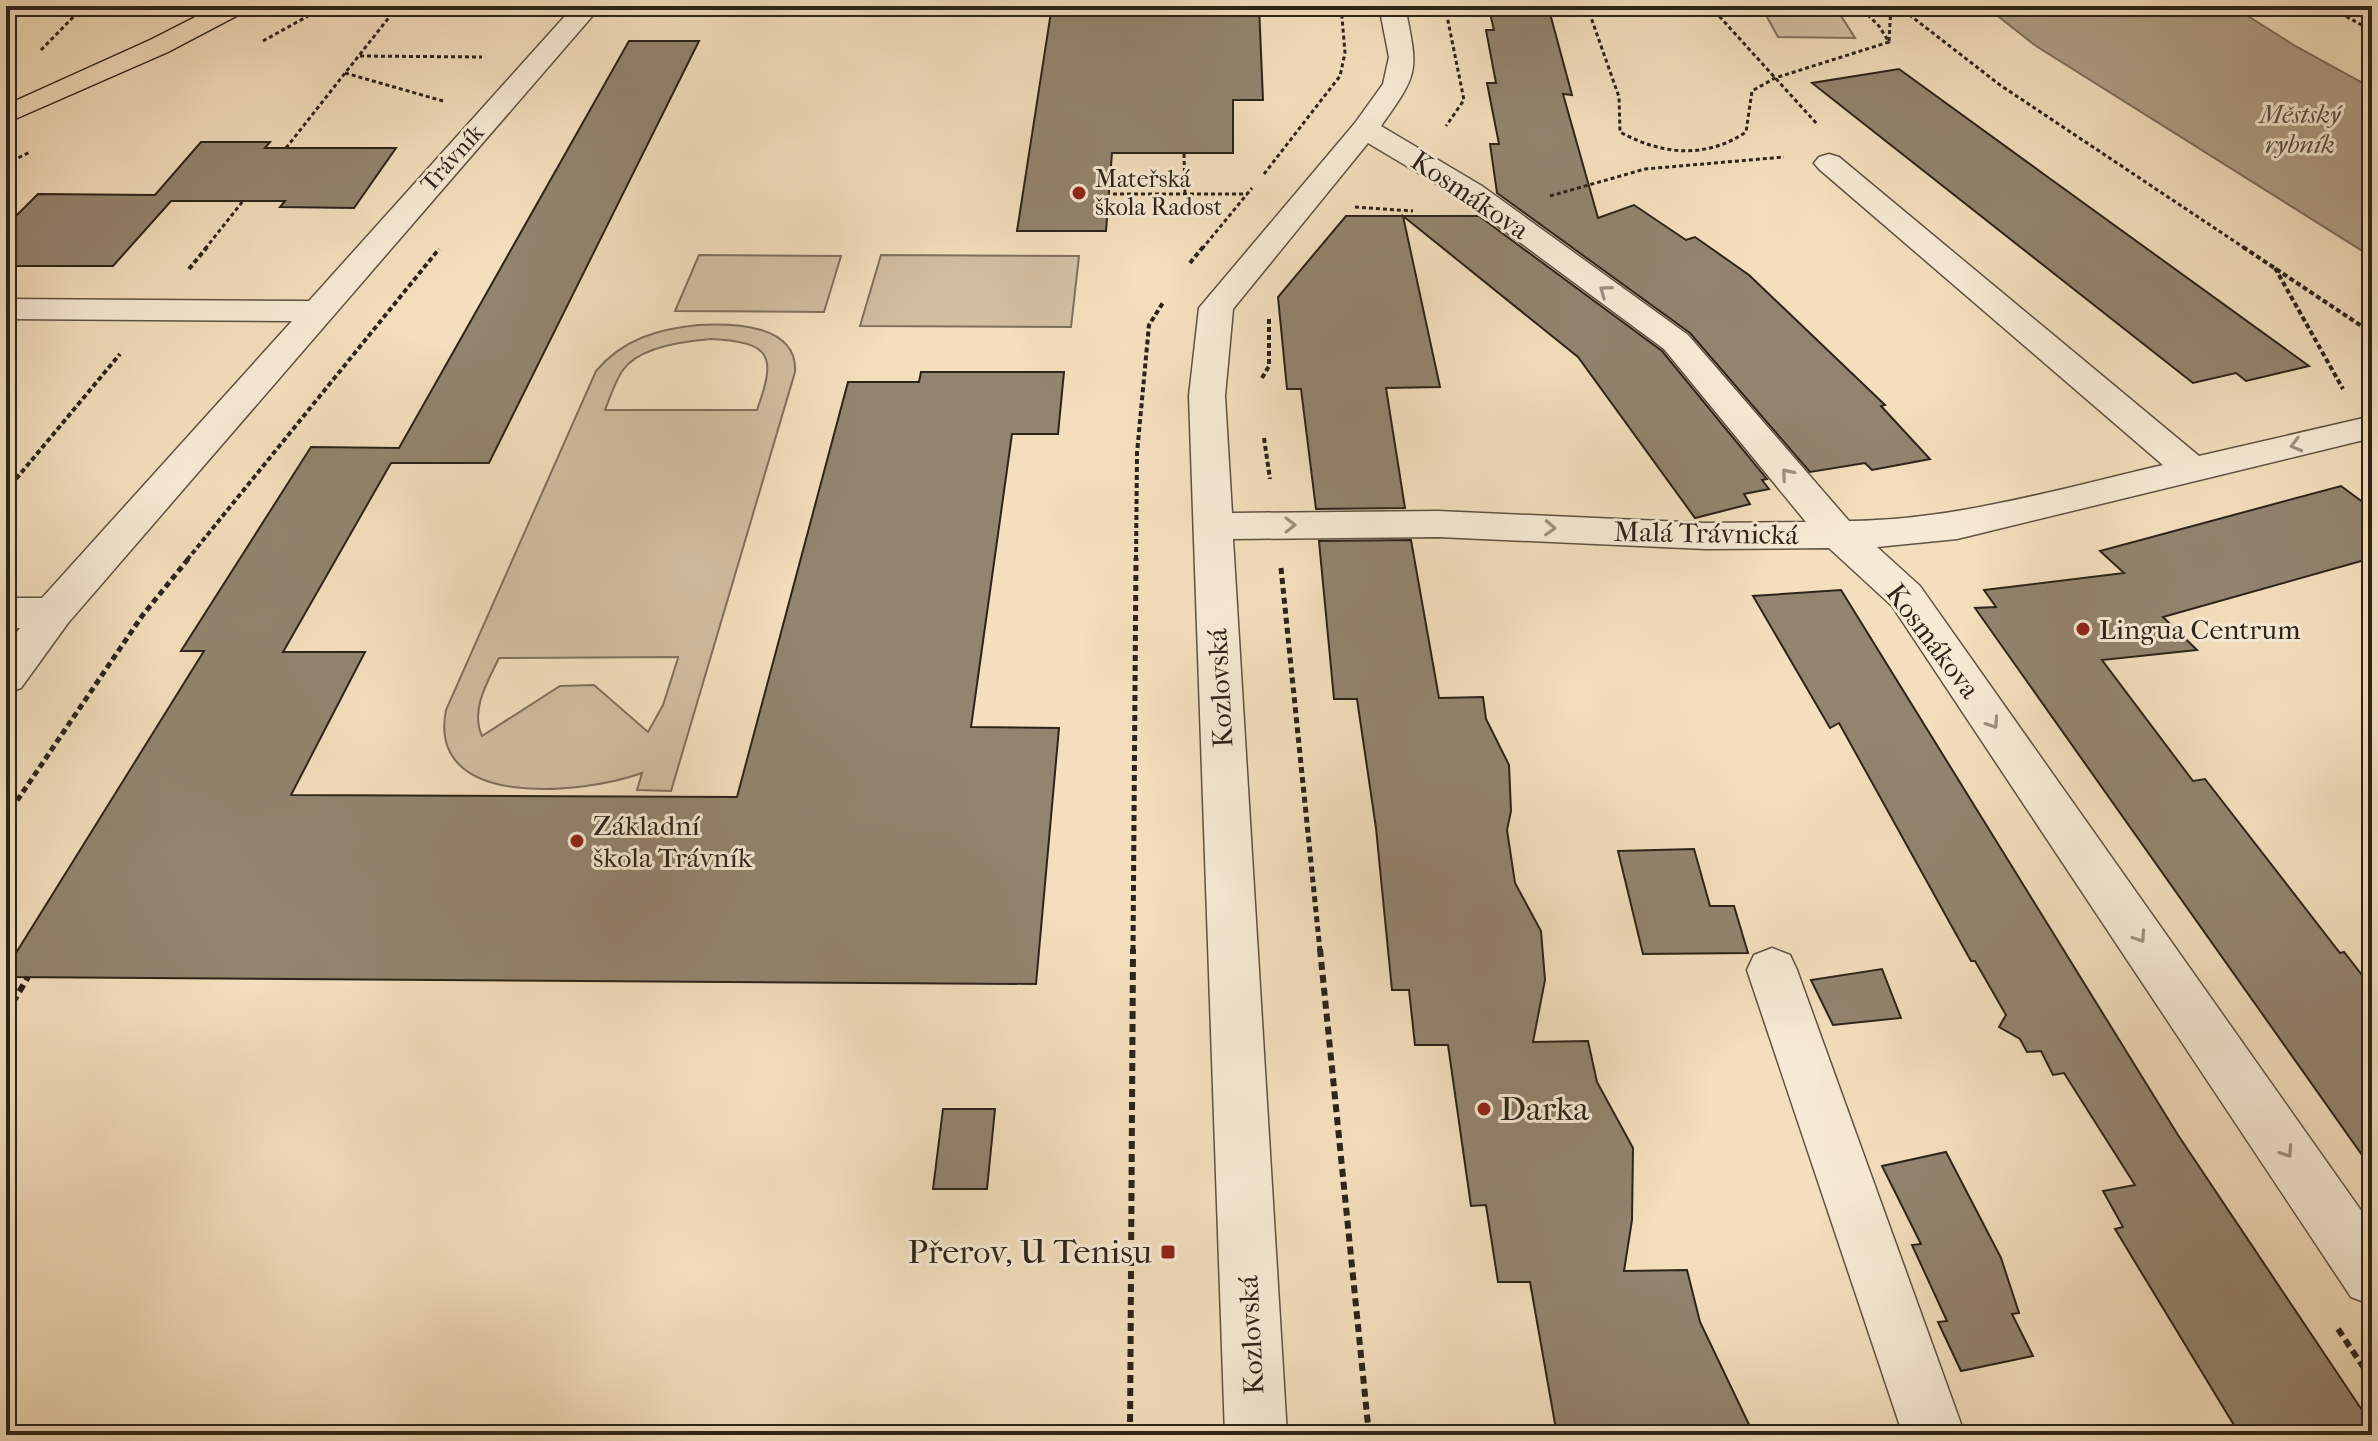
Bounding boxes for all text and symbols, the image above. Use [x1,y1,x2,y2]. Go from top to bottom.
water label: Městský rybník [2257,99,2343,160]
street label: Trávník [415,118,490,197]
street label: Kosmákova [1405,144,1536,247]
place label: Mateřská škola Radost [1095,165,1223,221]
marker: Mateřská škola Radost [1070,184,1088,202]
one-way arrow [1600,286,1614,300]
one-way arrow [2290,436,2304,453]
one-way arrow [1782,469,1797,483]
street label: Malá Trávnická [1613,515,1800,551]
one-way arrow [1284,516,1297,534]
one-way arrow [1544,519,1557,536]
street label: Kosmákova [1879,577,1987,706]
place label: Lingua Centrum [2099,613,2301,646]
marker: Lingua Centrum [2074,620,2092,638]
street label: Kozlovská [1200,627,1240,748]
one-way arrow [1983,714,1998,728]
place label: Základní škola Trávník [593,809,753,874]
marker: Základní škola Trávník [568,832,586,850]
one-way arrow [2130,929,2145,943]
place label: Darka [1500,1089,1589,1129]
marker: Darka [1475,1100,1493,1118]
one-way arrow [2277,1143,2292,1157]
place label: Přerov, U Tenisu [907,1232,1152,1272]
marker: Přerov, U Tenisu [1159,1243,1177,1261]
street label: Kozlovská [1231,1274,1271,1395]

